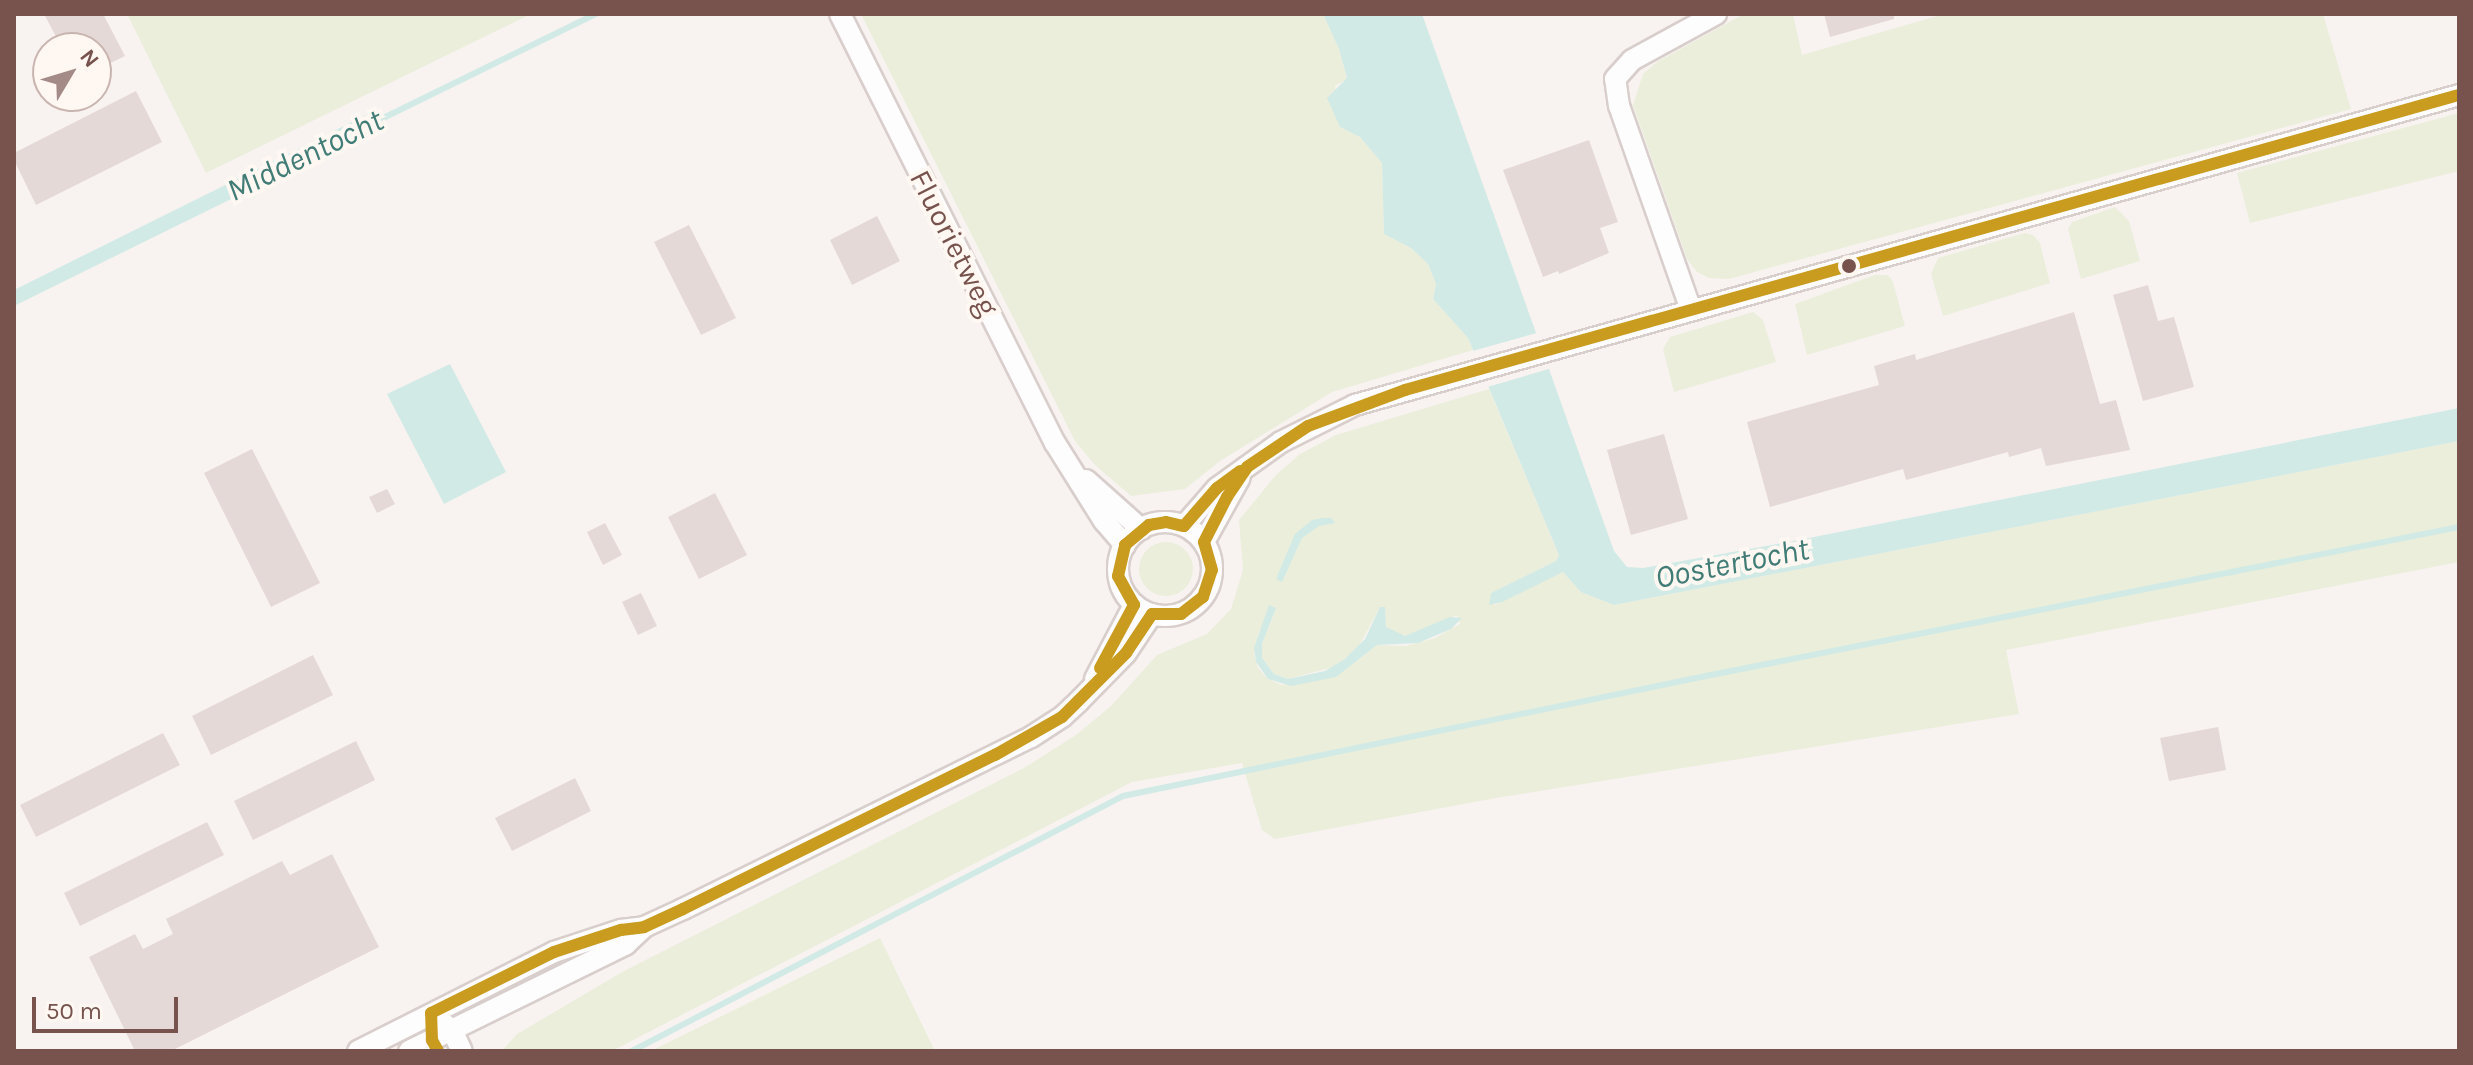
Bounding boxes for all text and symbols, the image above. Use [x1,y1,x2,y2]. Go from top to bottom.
north arrow [32,32,112,112]
text: N [74,44,104,73]
water label: Middentocht [221,102,389,210]
street label: Fluorietweg [902,164,1006,322]
unlabelled marker [1841,258,1857,274]
water label: Oostertocht [1652,530,1812,598]
scale bar [36,981,182,1031]
text: 50 m [46,997,102,1025]

